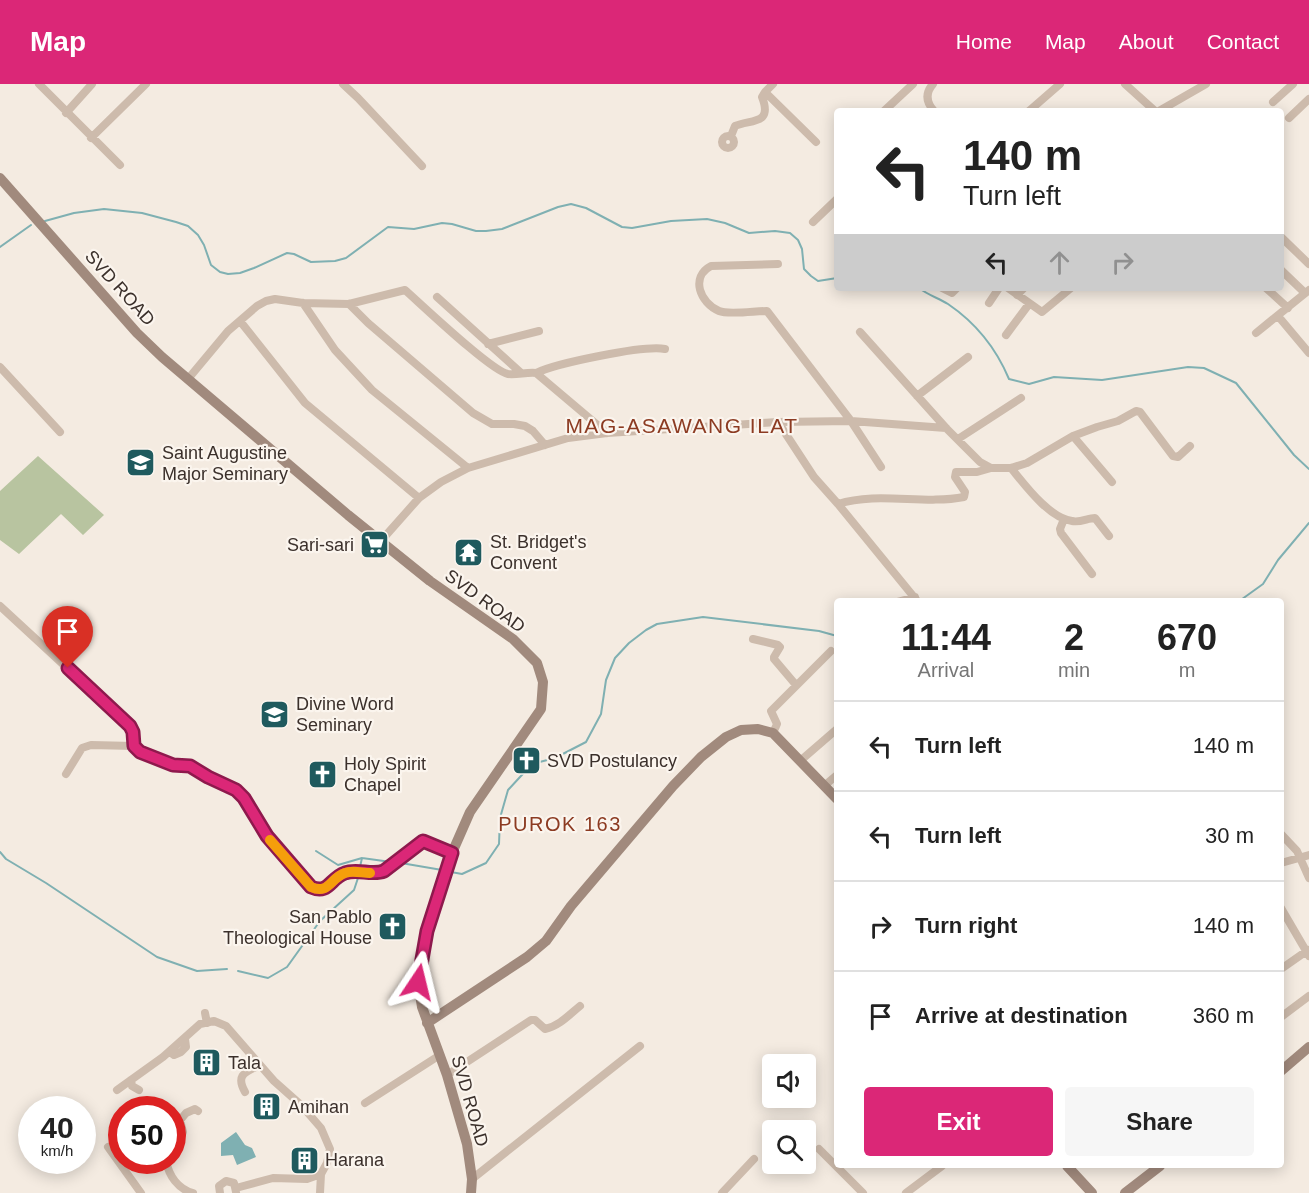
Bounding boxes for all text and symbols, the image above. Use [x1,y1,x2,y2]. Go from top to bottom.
text: Map [30,26,86,57]
text: Home [956,30,1012,53]
text: Map [1045,30,1086,53]
text: About [1119,30,1174,53]
text: Contact [1207,30,1279,53]
icon: left [864,132,942,210]
text: 140 m [963,132,1082,179]
text: Turn left [963,181,1061,211]
street label: SVD ROAD [81,246,159,330]
icon: left [980,246,1013,279]
icon: ahead [1043,246,1076,279]
icon: right [1106,246,1139,279]
district label: MAG-ASAWANG ILAT [565,414,799,437]
place label: Saint Augustine Major Seminary [162,443,288,484]
school or university icon: Saint Augustine Major Seminary [125,447,157,479]
supermarket icon: Sari-sari [359,529,391,561]
place label: St. Bridget's Convent [490,532,586,573]
place label: Sari-sari [287,535,354,555]
temple icon: St. Bridget's Convent [453,536,485,568]
street label: SVD ROAD [441,565,529,637]
pin [42,606,93,668]
icon: arrive [51,615,84,648]
text: 11:44 [901,617,991,658]
text: 2 [1064,617,1084,658]
text: 670 [1157,617,1217,658]
text: Arrival [918,659,974,681]
text: min [1058,659,1090,681]
text: m [1179,659,1195,681]
place label: Divine Word Seminary [296,694,394,735]
school or university icon: Divine Word Seminary [259,698,291,730]
icon: left [864,730,897,763]
text: Turn left [915,733,1001,758]
text: 140 m [1193,733,1254,758]
church icon: SVD Postulancy [510,745,542,777]
place label: SVD Postulancy [547,751,677,771]
place label: Holy Spirit Chapel [344,754,426,795]
church icon: Holy Spirit Chapel [307,758,339,790]
district label: PUROK 163 [498,813,622,835]
icon: left [864,820,897,853]
text: Turn left [915,823,1001,848]
text: 30 m [1205,823,1254,848]
place label: San Pablo Theological House [223,907,372,948]
icon: right [864,910,897,943]
church icon: San Pablo Theological House [377,911,409,943]
text: Turn right [915,913,1017,938]
text: 140 m [1193,913,1254,938]
position arrow [386,950,450,1014]
icon: arrive [864,1000,897,1033]
text: Arrive at destination [915,1003,1128,1028]
text: 360 m [1193,1003,1254,1028]
building icon: Tala [191,1047,223,1079]
place label: Tala [228,1053,262,1073]
street label: SVD ROAD [447,1053,493,1149]
map controls [762,1054,816,1174]
button: sound [762,1054,816,1108]
button: Exit [864,1087,1053,1156]
button: Share [1065,1087,1254,1156]
building icon: Amihan [251,1091,283,1123]
speed limit sign: 50 [108,1096,186,1174]
place label: Amihan [288,1097,349,1117]
text: 40 [40,1111,74,1144]
button: search [762,1120,816,1174]
text: km/h [41,1142,73,1159]
building icon: Harana [288,1144,320,1176]
place label: Harana [325,1150,385,1170]

